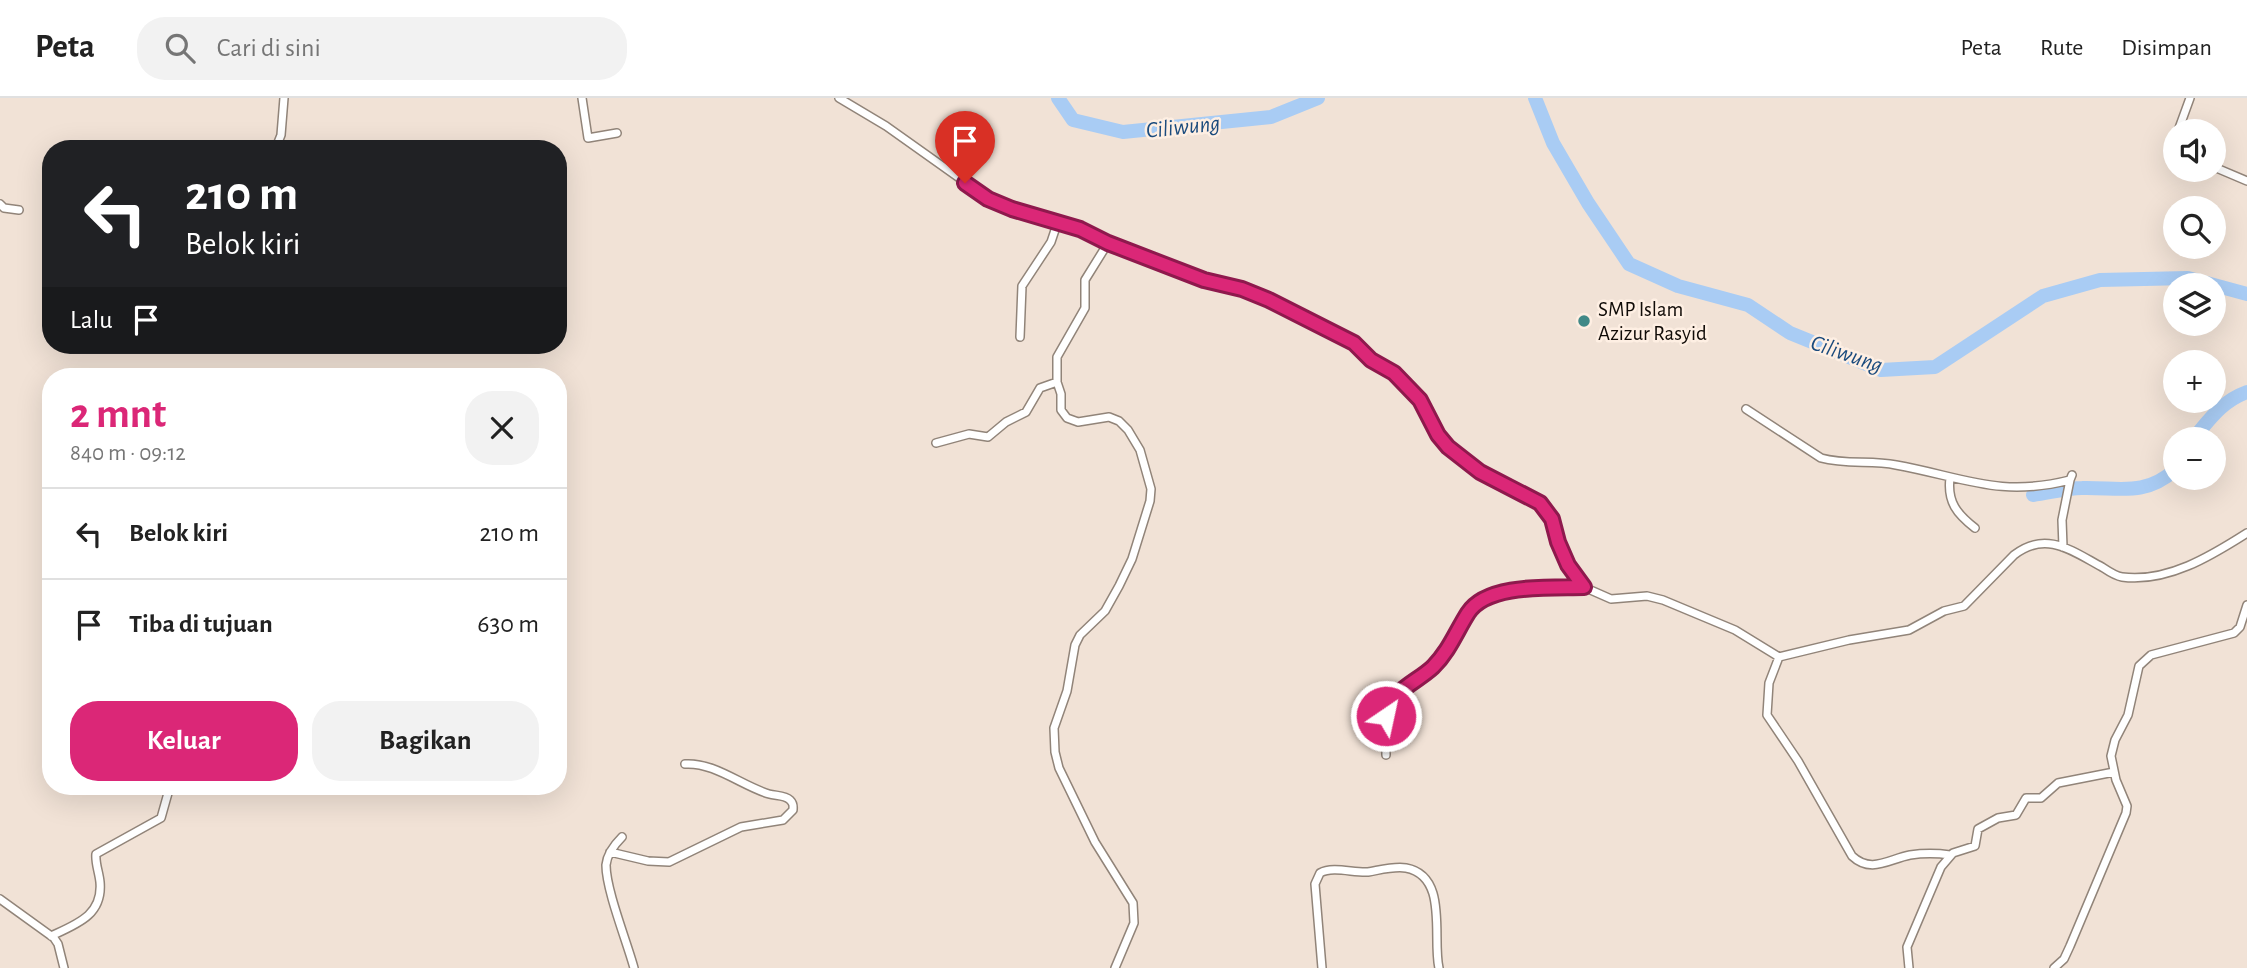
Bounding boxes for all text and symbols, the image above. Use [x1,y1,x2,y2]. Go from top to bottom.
search box [137,17,627,80]
icon: search [161,29,199,67]
text: Peta [35,31,95,64]
text: Cari di sini [217,35,321,61]
text: Peta [1961,36,2002,60]
text: Rute [2040,36,2083,60]
text: Disimpan [2121,36,2212,60]
pin [935,111,995,183]
water label: Ciliwung [1145,112,1221,143]
map controls [2163,119,2226,490]
button: sound [2163,119,2226,182]
icon: arrive [946,122,984,160]
icon: left [70,168,161,259]
text: 210 m [185,170,298,219]
button: search [2163,196,2226,259]
text: Belok kiri [185,228,301,260]
button: layers [2163,273,2226,336]
place label: SMP Islam Azizur Rasyid [1598,299,1707,344]
icon: arrive [127,301,165,339]
text: Lalu [70,307,113,333]
marker: SMP Islam Azizur Rasyid [1576,313,1592,329]
water label: Ciliwung [1808,331,1886,377]
button: + [2163,350,2226,413]
button: close [465,391,539,465]
text: 2 mnt [70,393,166,435]
button: − [2163,427,2226,490]
text: 840 m · 09:12 [70,442,186,465]
icon: left [70,515,108,553]
text: Belok kiri [129,520,228,546]
text: 210 m [479,520,539,546]
icon: arrive [70,606,108,644]
text: Tiba di tujuan [129,611,273,637]
text: 630 m [477,611,539,637]
position arrow [1349,679,1423,753]
button: Keluar [70,701,298,781]
button: Bagikan [312,701,539,781]

